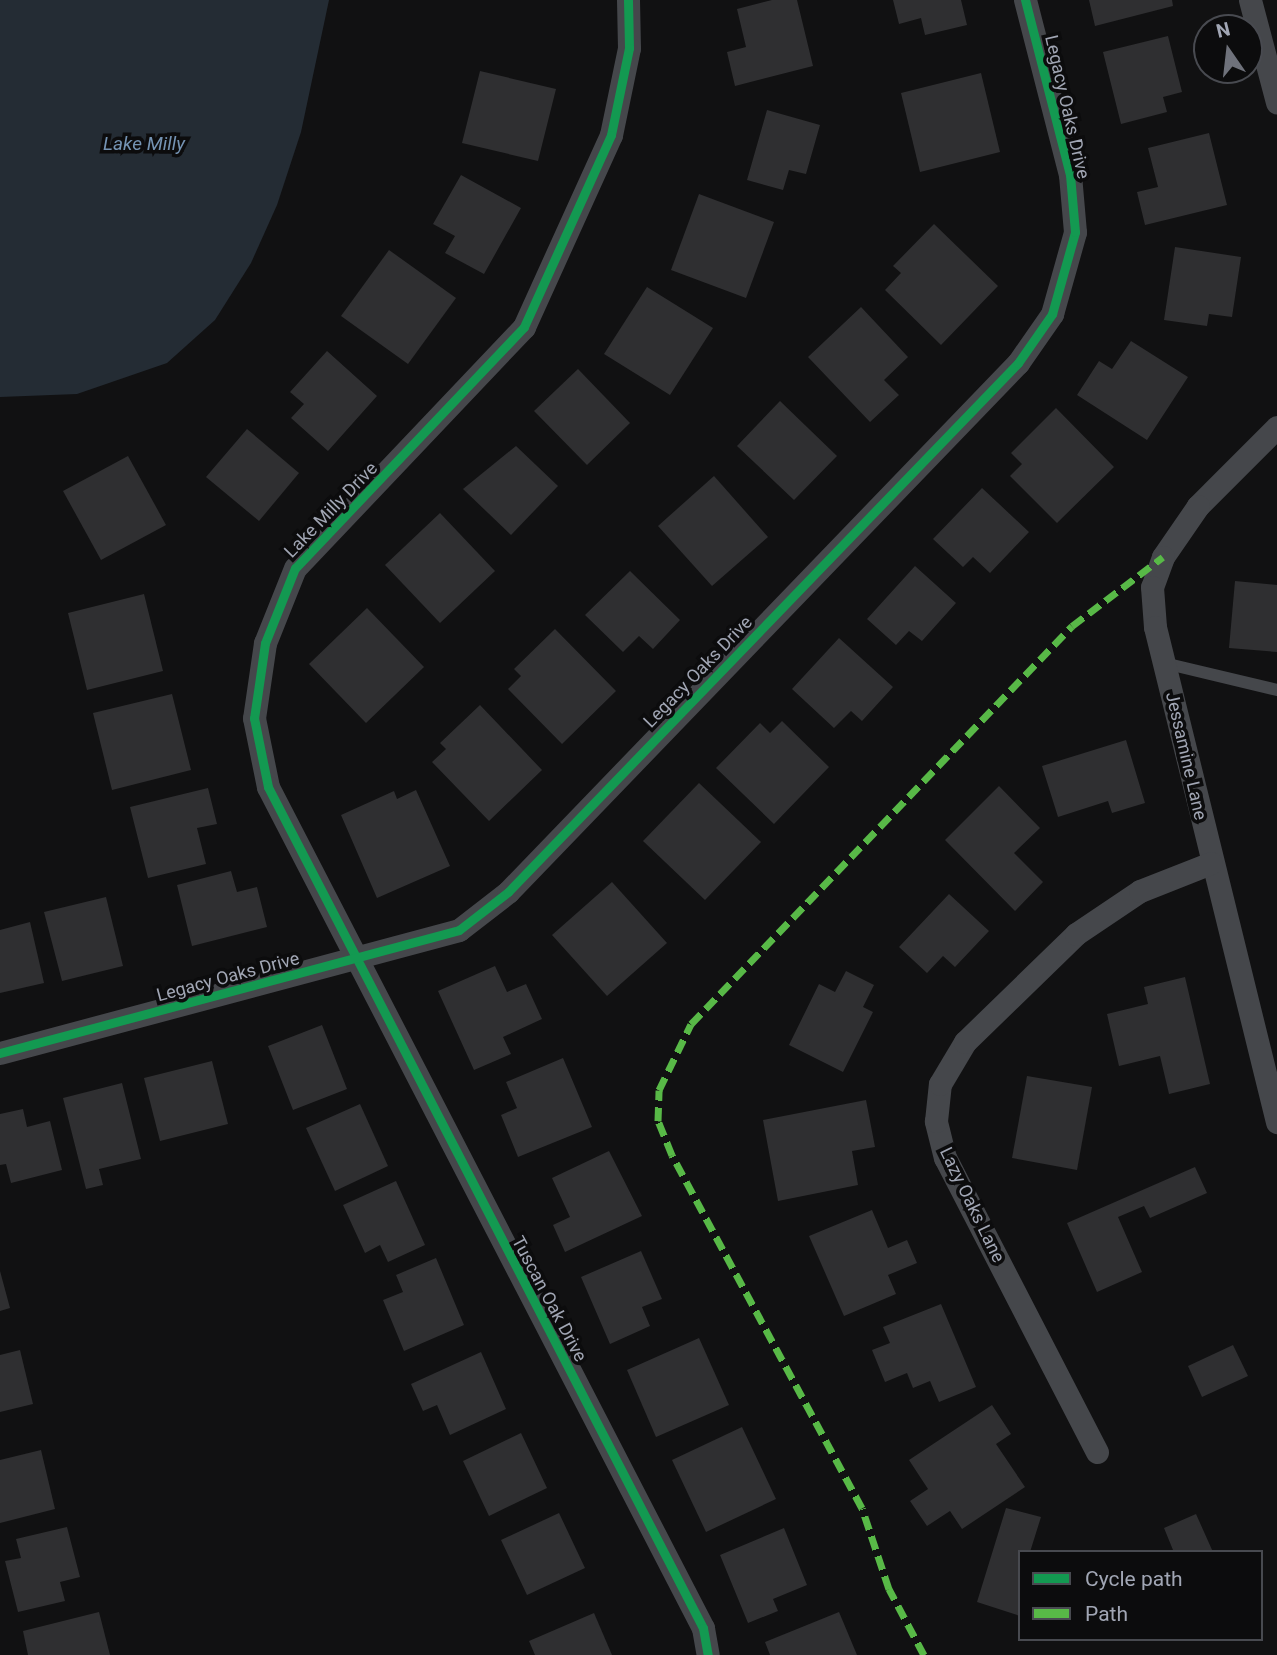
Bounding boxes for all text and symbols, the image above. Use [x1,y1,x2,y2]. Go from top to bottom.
north arrow [1193,14,1263,84]
text: N [1214,17,1233,43]
street label: Legacy Oaks Drive [1040,33,1094,181]
water label: Lake Milly [103,133,185,155]
street label: Lake Milly Drive [280,458,382,562]
street label: Legacy Oaks Drive [639,612,757,732]
street label: Jessamine Lane [1161,690,1211,822]
street label: Legacy Oaks Drive [154,948,302,1006]
street label: Lazy Oaks Lane [935,1144,1009,1266]
street label: Tuscan Oak Drive [507,1233,591,1365]
legend [1018,1550,1263,1641]
text: Cycle path [1085,1567,1183,1591]
text: Path [1085,1602,1128,1626]

